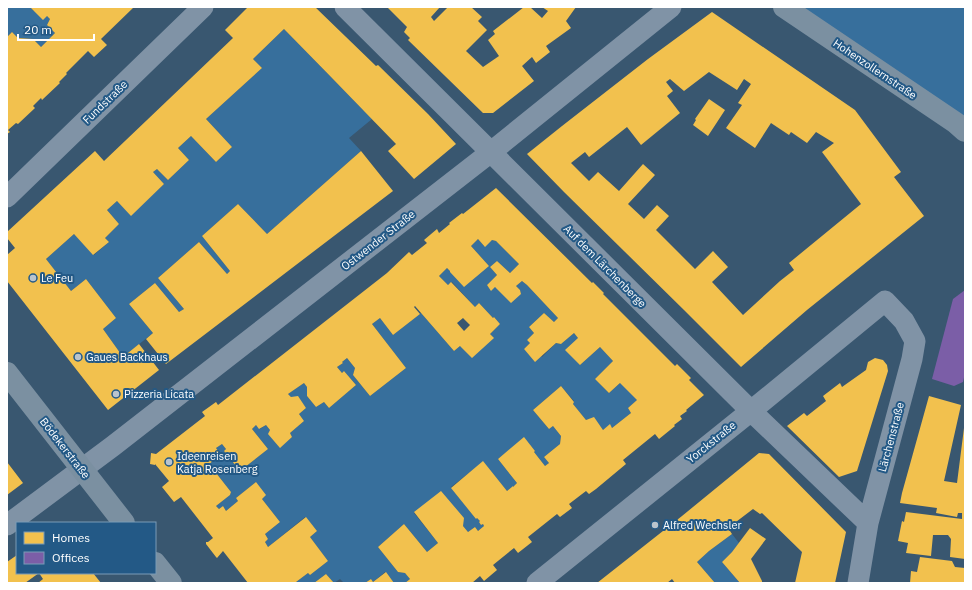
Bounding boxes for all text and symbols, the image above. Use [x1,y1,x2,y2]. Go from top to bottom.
scale bar [18,16,94,42]
text: 20 m [24,22,52,37]
street label: Hohenzollernstraße [830,36,920,102]
street label: Fundstraße [80,77,130,127]
street label: Ostwender Straße [338,207,418,273]
street label: Auf dem Lärchenberge [561,222,649,310]
place label: Le Feu [41,271,73,285]
marker: Le Feu [28,273,38,283]
place label: Gaues Backhaus [86,350,168,364]
marker: Gaues Backhaus [73,352,83,362]
place label: Pizzeria Licata [124,387,194,401]
marker: Pizzeria Licata [111,389,121,399]
street label: Lärchenstraße [875,401,907,473]
street label: Bödekerstraße [37,415,93,481]
street label: Yorckstraße [684,418,738,466]
place label: Ideenreisen Katja Rosenberg [177,449,258,476]
marker: Ideenreisen Katja Rosenberg [164,457,174,467]
place label: Alfred Wechsler [663,518,742,532]
marker: Alfred Wechsler [650,520,660,530]
legend [16,522,156,574]
text: Homes [52,530,90,545]
text: Offices [52,550,90,565]

